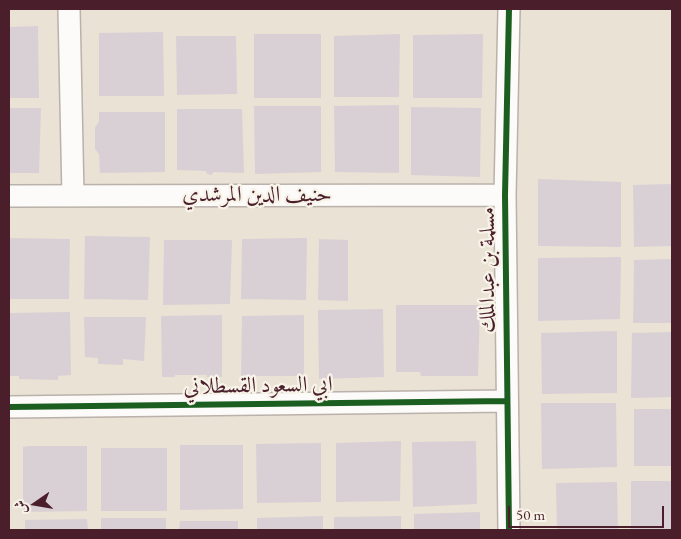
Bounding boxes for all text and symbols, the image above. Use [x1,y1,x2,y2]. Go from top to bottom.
street label: حنيف الدين المرشدي [182,182,332,208]
street label: مسلمة بن عبدالملك [475,207,501,333]
street label: ابي السعود القسطلاني [183,371,333,401]
north arrow [10,479,60,529]
scale bar [511,496,667,528]
text: ش [10,499,31,516]
text: 50 m [516,505,545,524]

